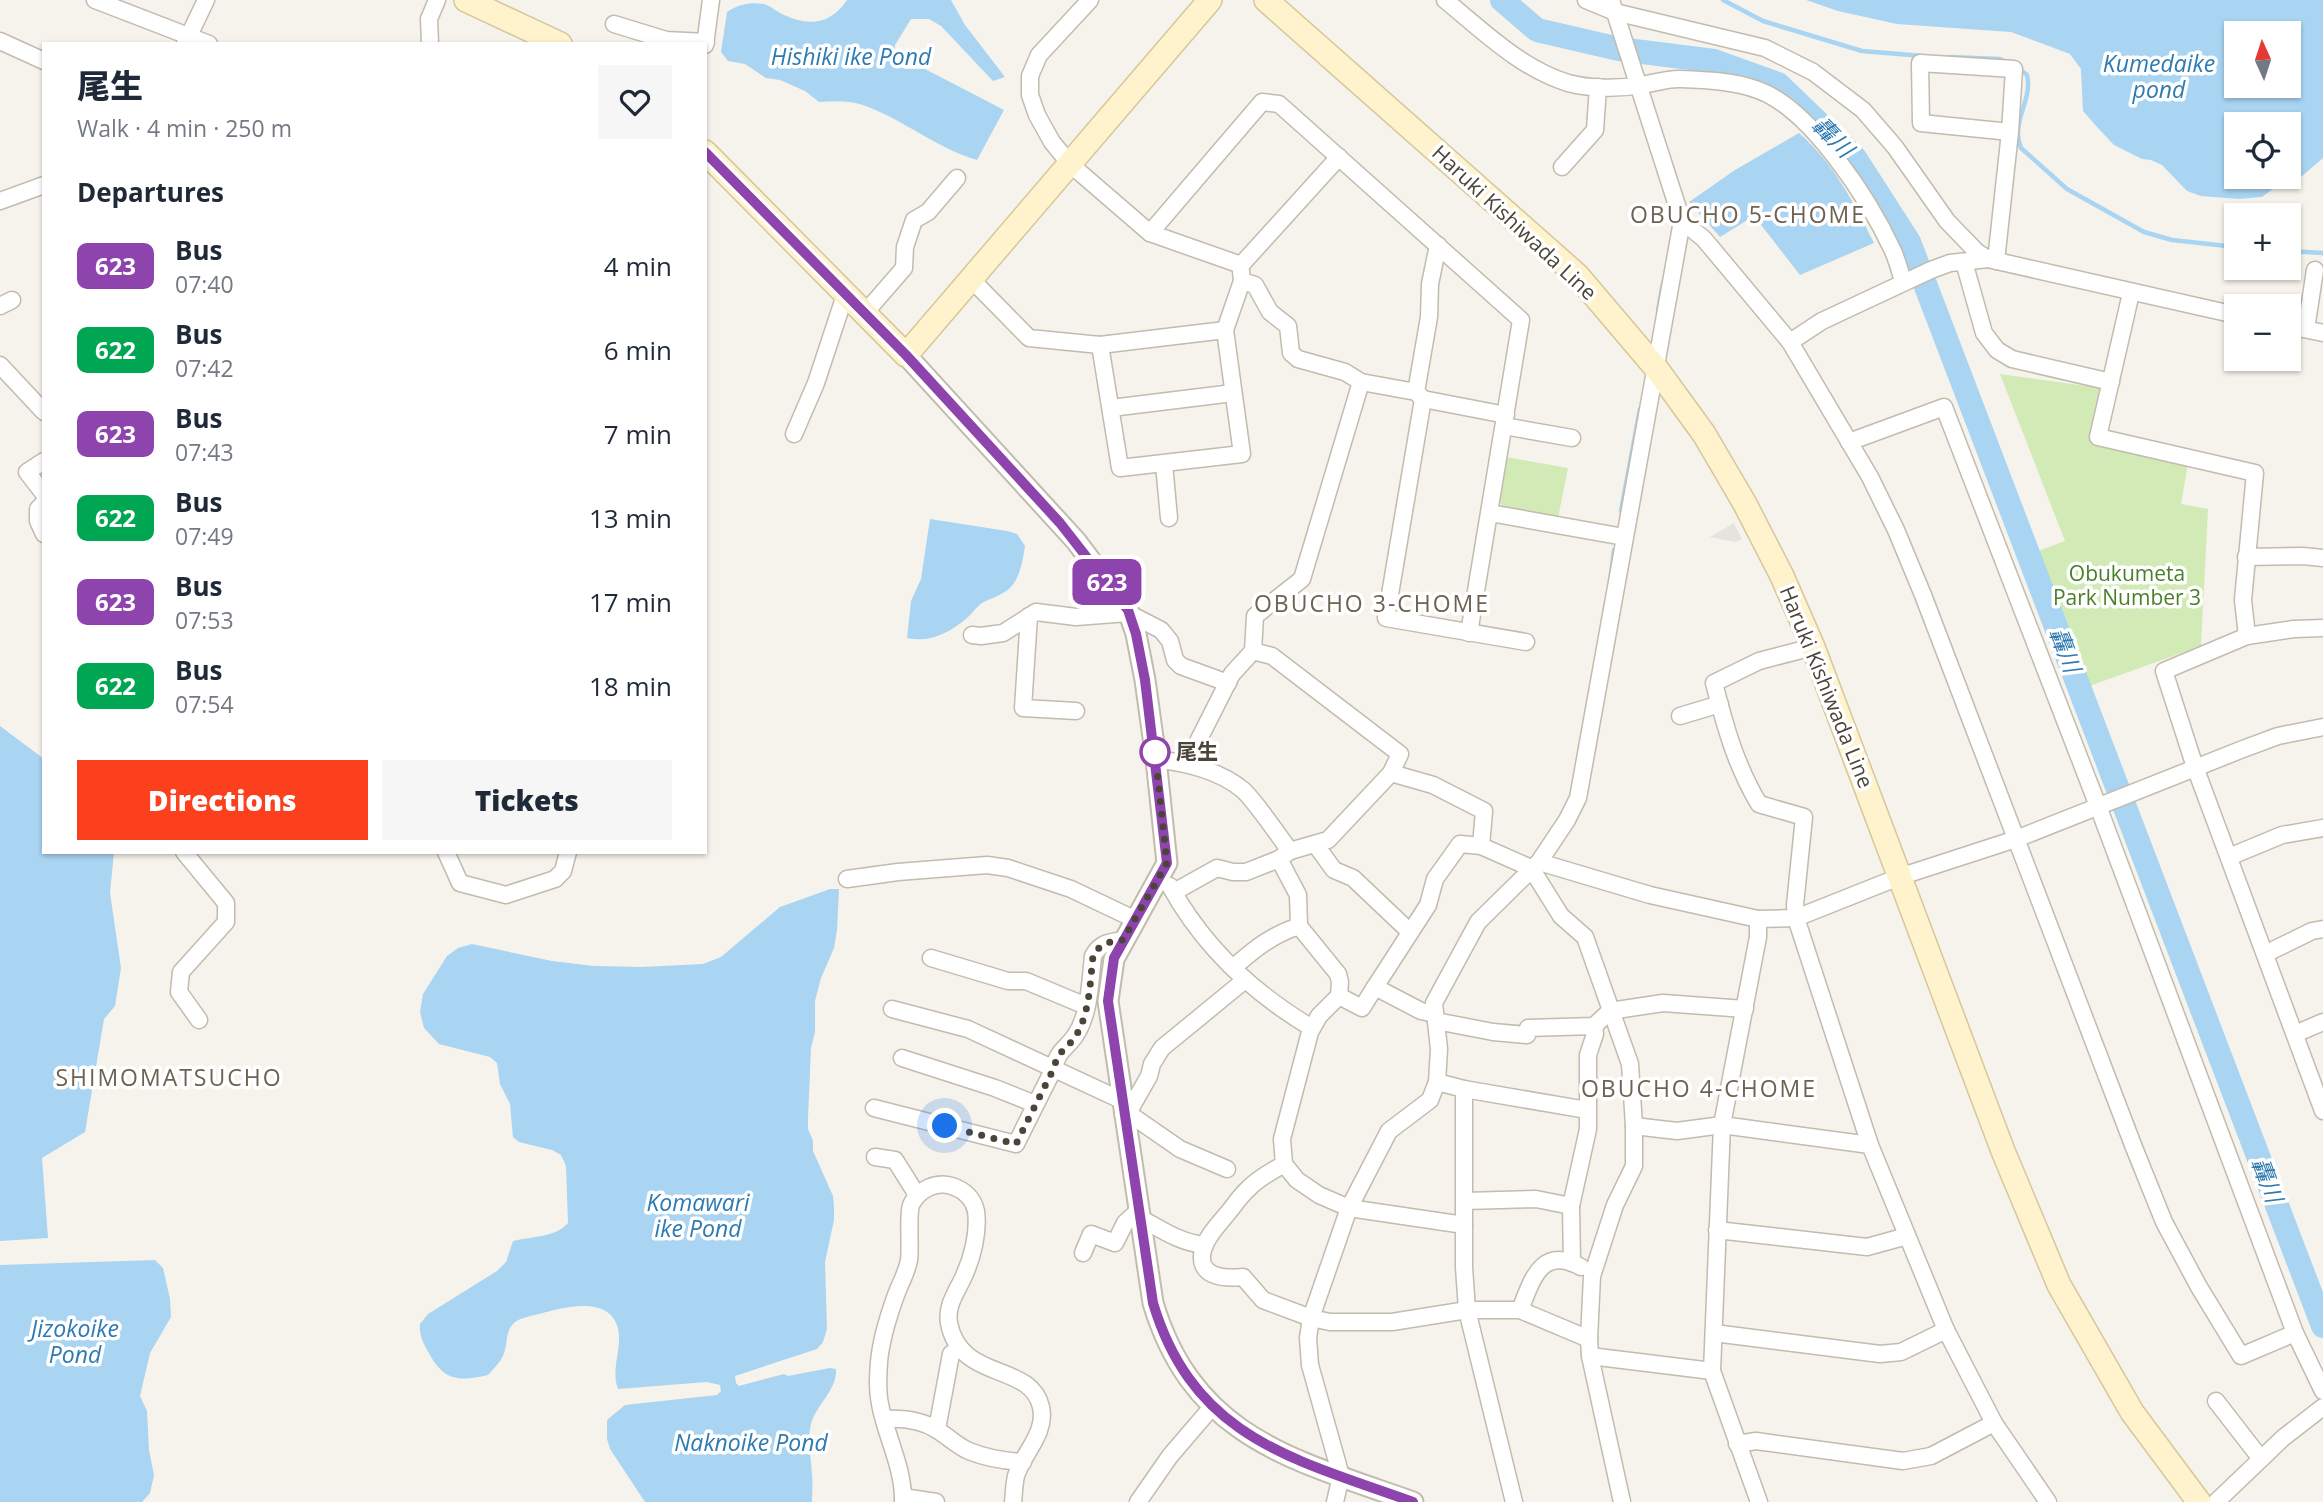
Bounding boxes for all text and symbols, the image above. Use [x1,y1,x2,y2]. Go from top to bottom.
north arrow [2224,21,2301,98]
map controls [2224,21,2301,371]
water label: Hishiki ike Pond [771,40,932,72]
water label: Kumedaike pond [2103,47,2215,105]
text: 尾生 [77,63,143,108]
button: heart [598,65,672,139]
water label: 轟川 [1806,109,1863,166]
text: Walk · 4 min · 250 m [77,112,292,144]
button: locate [2224,112,2301,189]
street label: Haruki Kishiwada Line [1426,139,1603,306]
text: Departures [77,174,224,210]
district label: OBUCHO 5-CHOME [1630,198,1866,230]
button: + [2224,203,2301,280]
text: Bus [175,232,222,268]
text: 4 min [604,248,672,284]
text: 623 [95,249,136,282]
text: 07:40 [175,268,234,300]
button: − [2224,294,2301,371]
text: Bus [175,316,222,352]
text: 6 min [604,332,672,368]
text: 622 [95,333,136,366]
text: 07:42 [175,352,234,384]
text: Bus [175,400,222,436]
text: 7 min [604,416,672,452]
text: 623 [95,417,136,450]
text: 07:43 [175,436,234,468]
text: Bus [175,484,222,520]
text: 13 min [589,500,672,536]
text: 622 [95,501,136,534]
text: 07:49 [175,520,234,552]
line badge: 623 [1067,559,1147,605]
park label: Obukumeta Park Number 3 [2053,559,2201,611]
text: 623 [1086,565,1128,598]
text: Bus [175,568,222,604]
street label: Haruki Kishiwada Line [1774,581,1880,792]
text: 17 min [589,584,672,620]
text: 623 [95,585,136,618]
district label: OBUCHO 3-CHOME [1254,587,1490,619]
text: 07:53 [175,604,234,636]
water label: 轟川 [2043,622,2090,680]
text: Bus [175,652,222,688]
text: 18 min [589,668,672,704]
text: 622 [95,669,136,702]
text: 07:54 [175,688,234,720]
marker: 尾生 [1140,737,1170,767]
place label: 尾生 [1176,737,1218,765]
button: Directions [77,760,368,840]
button: Tickets [382,760,672,840]
district label: SHIMOMATSUCHO [55,1061,283,1093]
district label: OBUCHO 4-CHOME [1581,1072,1817,1104]
your location [927,1108,962,1143]
water label: 轟川 [2245,1152,2292,1210]
water label: Komawari ike Pond [646,1186,751,1244]
water label: Jizokoike Pond [27,1312,119,1370]
water label: Naknoike Pond [674,1426,829,1458]

